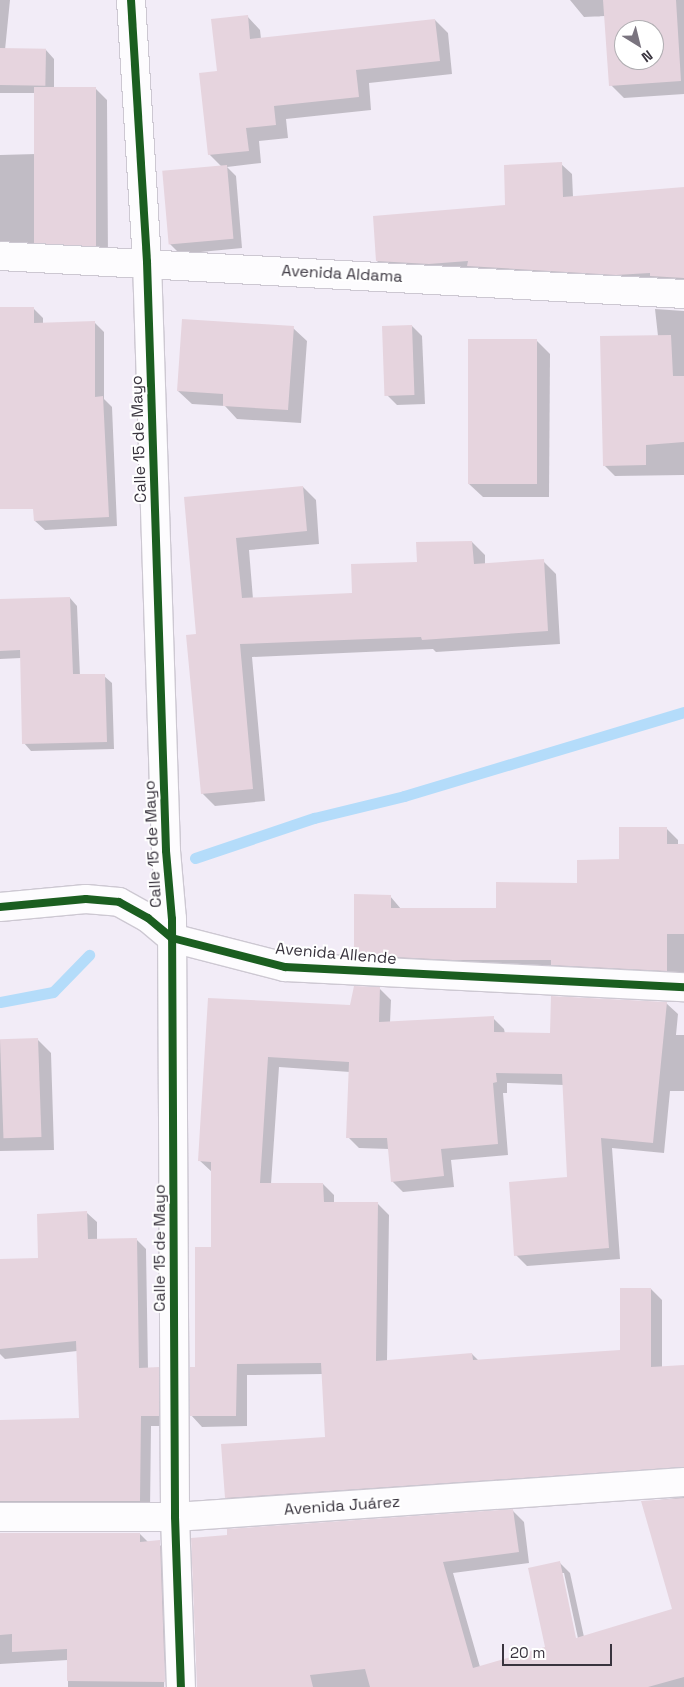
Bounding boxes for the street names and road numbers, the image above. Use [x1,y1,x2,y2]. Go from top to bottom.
street label: Avenida Aldama [281,261,403,287]
street label: Calle 15 de Mayo [127,375,151,503]
street label: Calle 15 de Mayo [140,780,166,908]
street label: Avenida Allende [274,939,398,969]
street label: Calle 15 de Mayo [150,1184,170,1312]
street label: Avenida Juárez [283,1492,401,1520]

